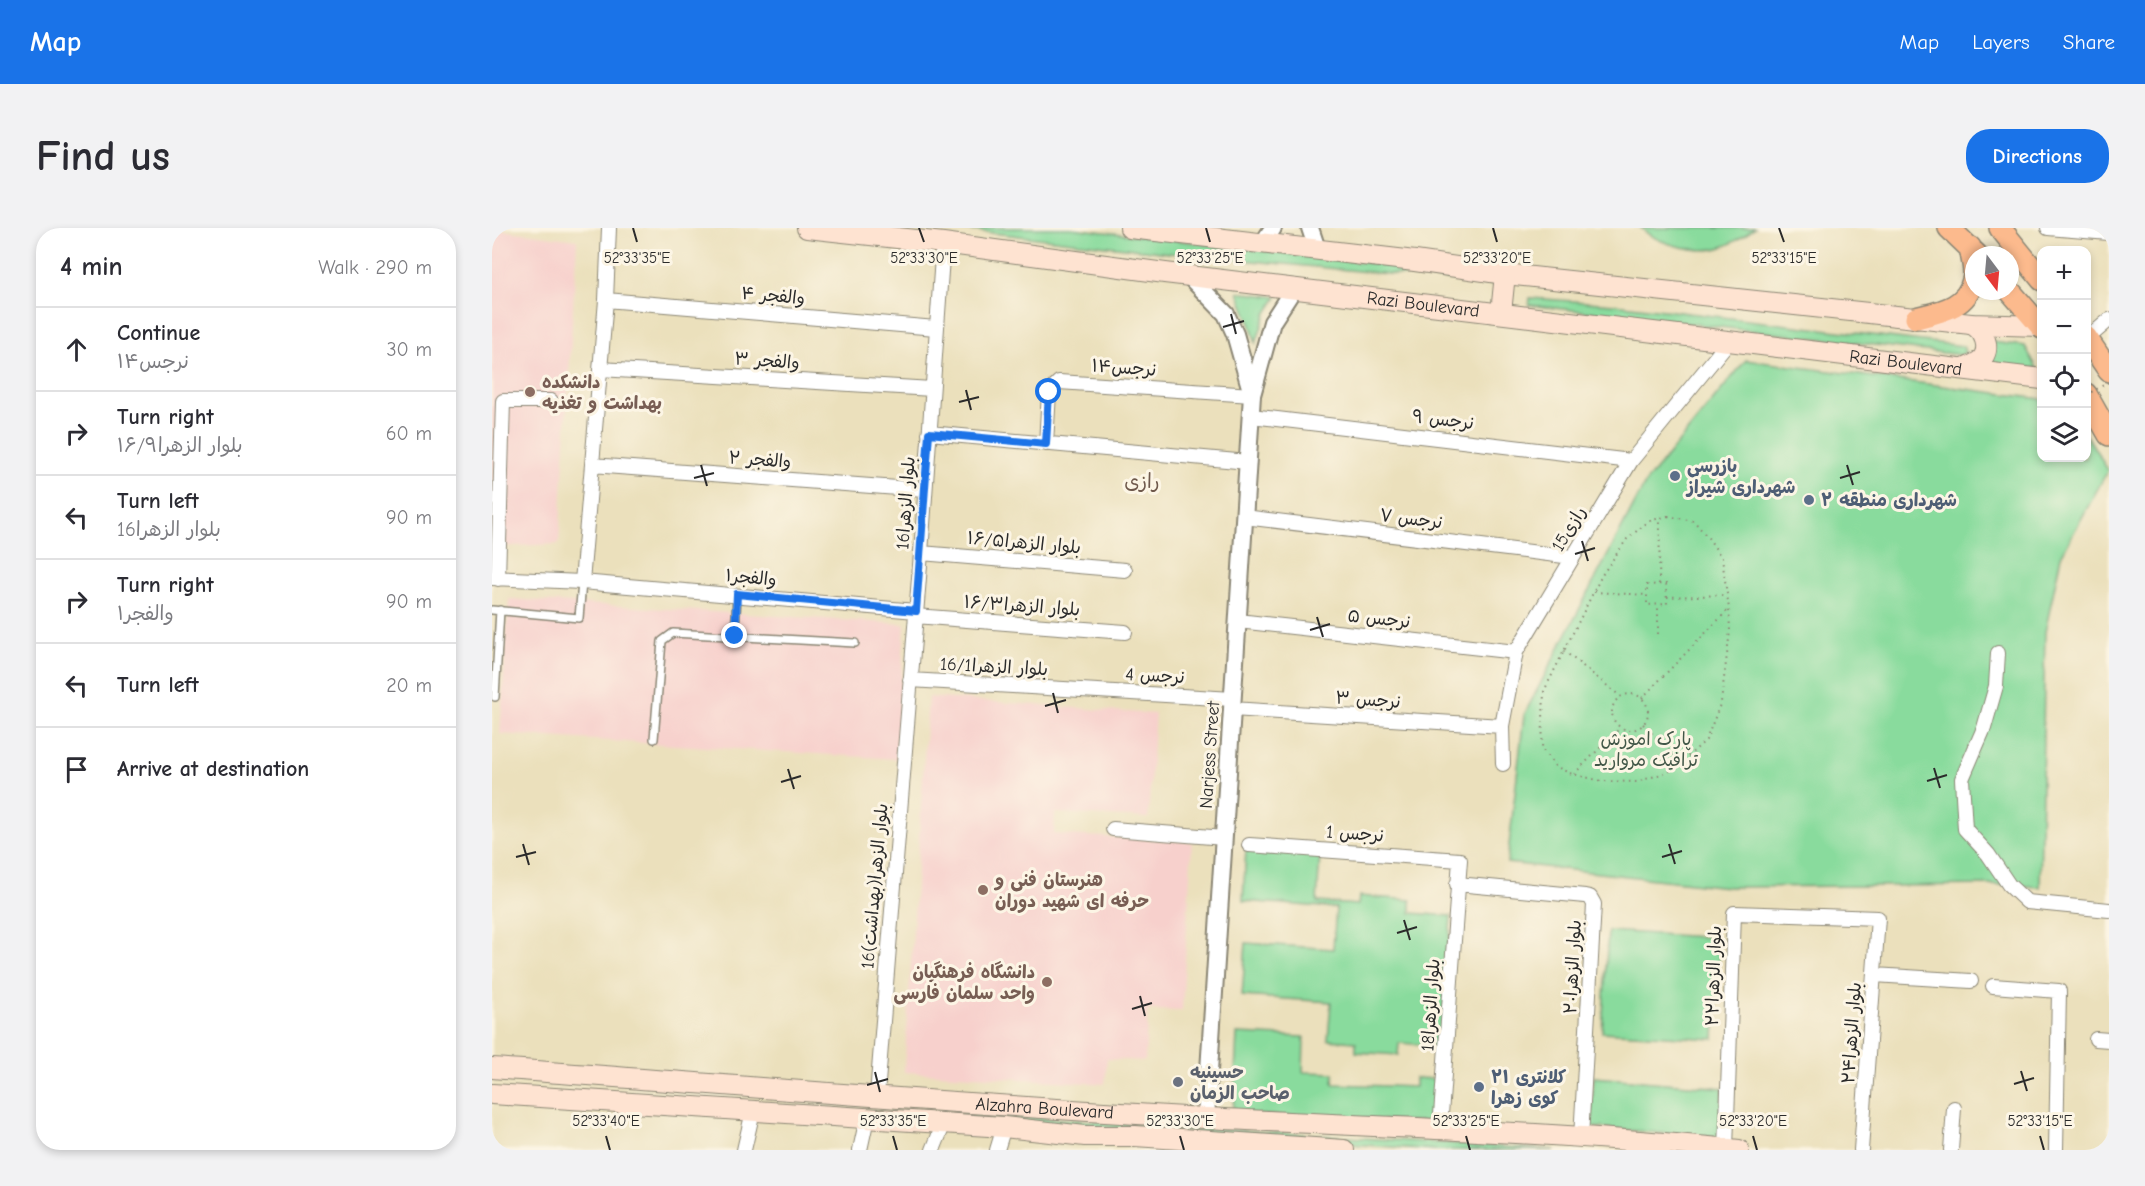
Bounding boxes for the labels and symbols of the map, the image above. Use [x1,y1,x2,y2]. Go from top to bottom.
north arrow [1965,246,2019,300]
text: 52°33'35"E [604,249,670,267]
text: 52°33'30"E [890,249,958,267]
text: 52°33'25"E [1177,249,1243,267]
text: 52°33'20"E [1463,249,1531,267]
text: 52°33'15"E [1751,249,1817,267]
street label: والفجر ۴ [740,283,806,309]
street label: Razi Boulevard [1366,287,1481,321]
street label: Razi Boulevard [1848,345,1963,380]
street label: والفجر ۳ [734,348,800,374]
street label: نرجس۱۴ [1091,355,1157,381]
place label: دانشکده بهداشت و تغذیه [542,372,662,414]
route start [1035,378,1061,404]
marker: دانشکده بهداشت و تغذیه [523,385,537,399]
street label: نرجس ۹ [1411,406,1475,434]
street label: والفجر ۲ [728,447,792,473]
street label: 16بلوار الزهرا [892,456,920,550]
place label: بازرسی شهرداری شیراز [1685,456,1795,498]
marker: بازرسی شهرداری شیراز [1668,469,1682,483]
district label: رازی [1124,470,1160,493]
place label: شهرداری منطقه ۲ [1821,490,1957,511]
marker: شهرداری منطقه ۲ [1802,493,1816,507]
street label: 15رازی [1547,503,1591,555]
street label: نرجس ۷ [1378,505,1444,533]
street label: بلوار الزهرا۱۶/۵ [966,528,1082,558]
street label: والفجر۱ [725,565,777,591]
street label: بلوار الزهرا۱۶/۳ [963,591,1081,621]
street label: نرجس ۵ [1347,605,1411,633]
route end [721,622,747,648]
street label: بلوار الزهرا16/1 [939,654,1049,680]
street label: 4 نرجس [1125,664,1185,688]
street label: نرجس ۳ [1335,687,1401,713]
street label: Narjess Street [1196,700,1224,809]
park label: پارک اموزش ترافیک مروارید [1594,729,1699,771]
street label: 16بلوار الزهرا(بهداشت) [857,802,893,970]
street label: 1 نرجس [1325,822,1385,846]
place label: هنرستان فنی و حرفه ای شهید دوران [993,870,1149,913]
marker: هنرستان فنی و حرفه ای شهید دوران [976,883,990,897]
street label: بلوار الزهرا۲۰ [1560,919,1586,1015]
street label: بلوار الزهرا۲۲ [1702,925,1726,1027]
street label: 18بلوار الزهرا [1417,958,1445,1052]
place label: دانشگاه فرهنگیان واحد سلمان فارسی [893,961,1035,1005]
marker: دانشگاه فرهنگیان واحد سلمان فارسی [1040,975,1054,989]
street label: بلوار الزهرا۲۴ [1838,981,1866,1085]
place label: حسینیه صاحب الزمان [1190,1062,1290,1104]
place label: کلانتری ۲۱ کوی زهرا [1491,1067,1566,1109]
marker: حسینیه صاحب الزمان [1171,1075,1185,1089]
marker: کلانتری ۲۱ کوی زهرا [1472,1080,1486,1094]
street label: Alzahra Boulevard [975,1093,1114,1123]
text: 52°33'40"E [572,1112,640,1130]
text: 52°33'35"E [860,1112,926,1130]
text: 52°33'30"E [1146,1112,1214,1130]
text: 52°33'25"E [1433,1112,1499,1130]
text: 52°33'20"E [1719,1112,1787,1130]
text: 52°33'15"E [2007,1112,2073,1130]

